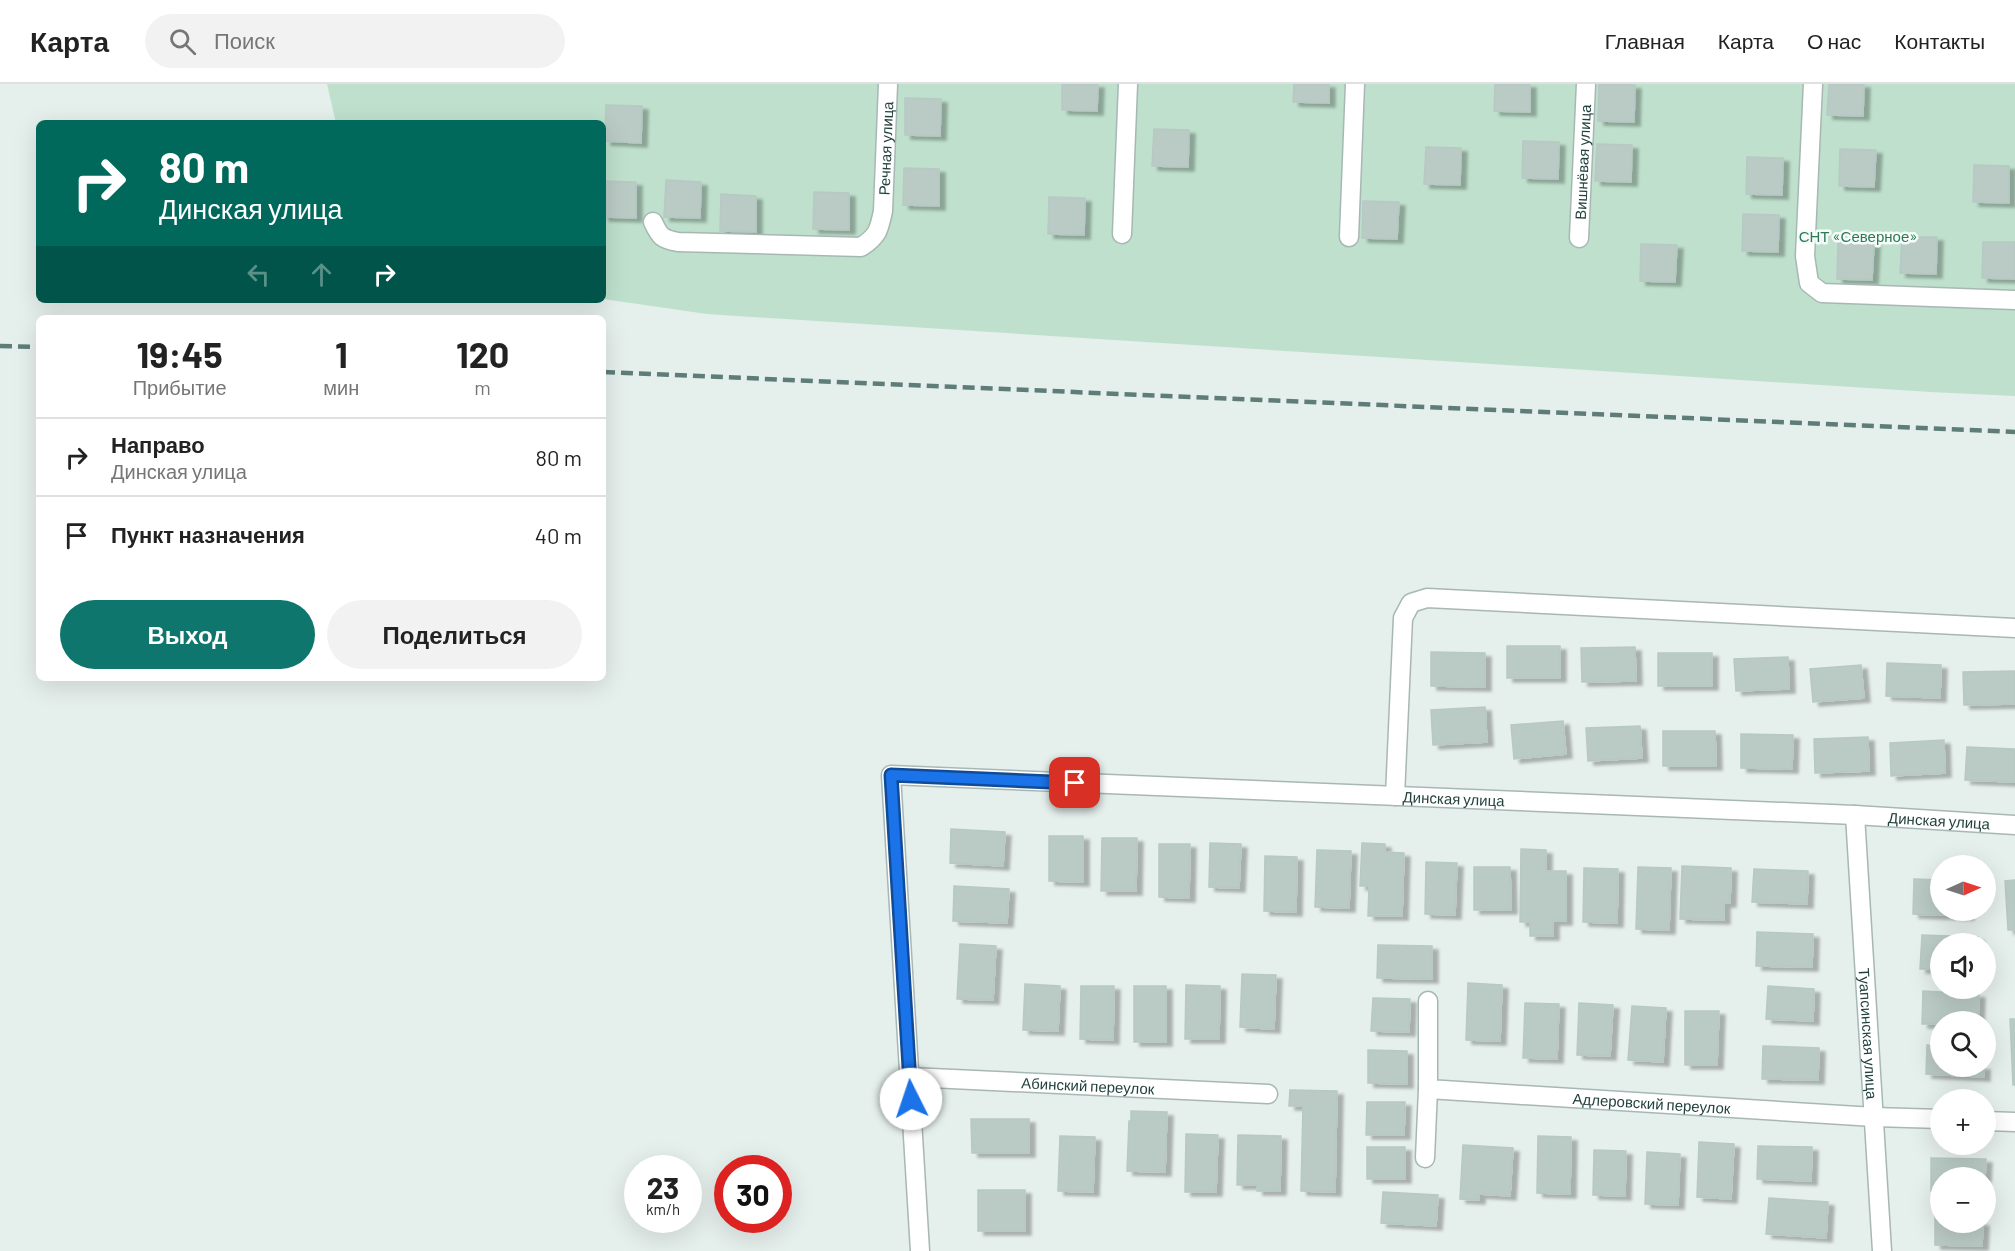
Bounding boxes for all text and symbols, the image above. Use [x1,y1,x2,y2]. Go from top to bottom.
search box [145,14,565,68]
text: Карта [30,24,109,58]
icon: search [166,25,199,58]
text: Поиск [214,27,275,53]
text: Главная [1605,28,1685,53]
text: Карта [1718,28,1774,53]
text: О нас [1807,28,1861,53]
text: Контакты [1894,28,1985,53]
street label: Речная улица [875,100,896,196]
street label: Вишнёвая улица [1571,103,1594,220]
text: 80 m [159,141,249,191]
icon: right [60,144,138,222]
text: Динская улица [159,192,342,224]
park label: СНТ «Северное» [1799,227,1917,245]
icon: left [242,258,275,291]
icon: ahead [305,258,338,291]
icon: right [368,258,401,291]
text: 19:45 [137,332,223,375]
text: 1 [335,332,348,375]
text: 120 [456,332,509,375]
text: Прибытие [133,375,227,399]
text: мин [323,375,359,399]
text: m [474,375,491,399]
text: Направо [111,431,205,457]
icon: right [60,441,93,474]
text: 80 m [536,444,582,470]
text: Динская улица [111,459,247,483]
icon: arrive [60,519,93,552]
text: Пункт назначения [111,521,305,547]
text: 40 m [535,522,582,548]
button: Выход [60,600,315,669]
button: Поделиться [327,600,582,669]
pin [1049,757,1100,808]
icon: arrive [1058,766,1091,799]
street label: Динская улица [1402,787,1506,809]
street label: Динская улица [1888,808,1991,832]
north arrow [1930,855,1996,921]
map controls [1930,855,1996,1233]
button: sound [1930,933,1996,999]
street label: Туапсинская улица [1855,967,1882,1100]
button: search [1930,1011,1996,1077]
position arrow [879,1067,943,1131]
street label: Абинский переулок [1021,1073,1155,1098]
street label: Адлеровский переулок [1572,1089,1732,1117]
button: + [1930,1089,1996,1155]
speed limit sign: 30 [714,1155,792,1233]
button: − [1930,1167,1996,1233]
text: 23 [647,1169,679,1205]
text: km/h [646,1200,680,1218]

